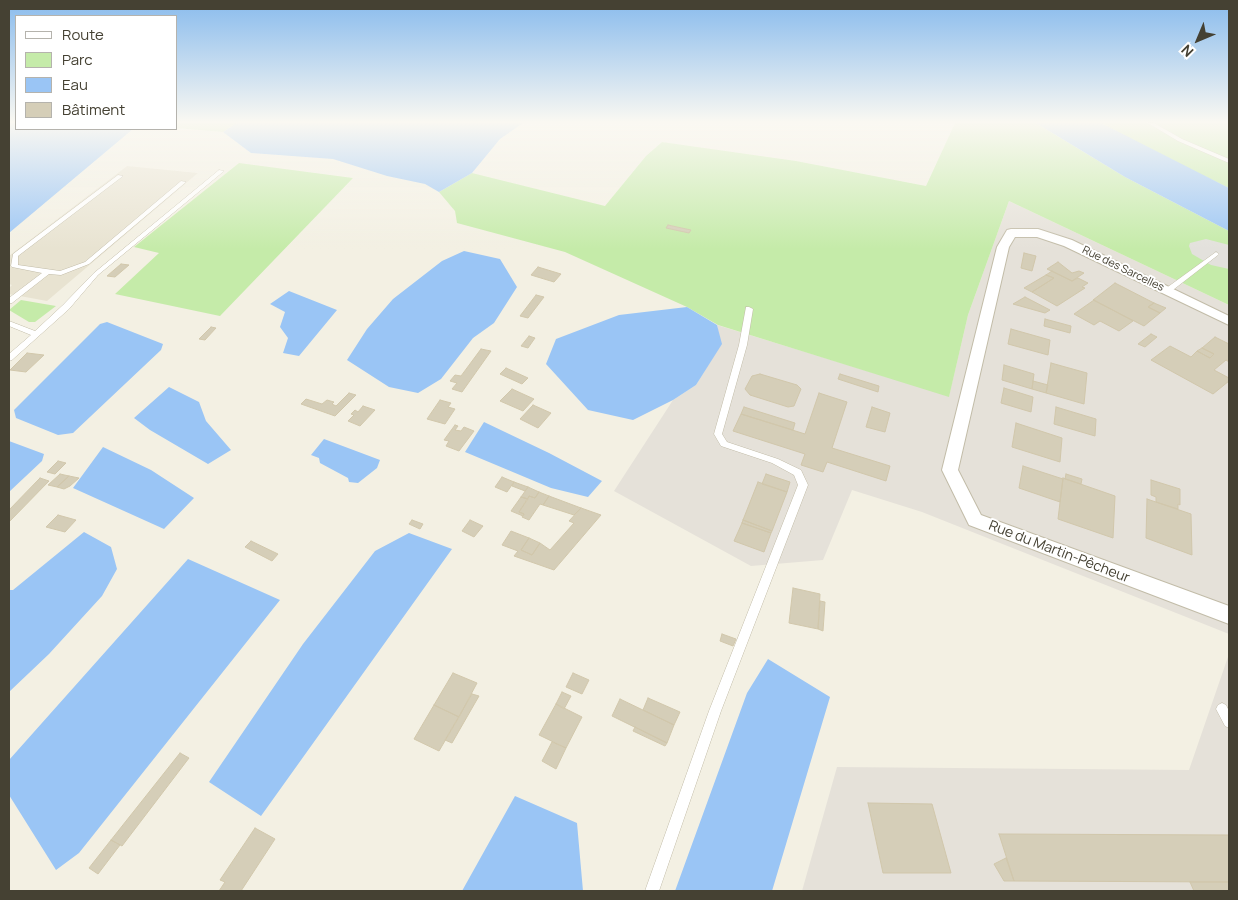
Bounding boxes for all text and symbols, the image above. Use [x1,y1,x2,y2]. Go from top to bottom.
legend [15,15,178,130]
north arrow [1173,15,1223,65]
text: Route [62,24,104,45]
text: N [1177,41,1197,61]
text: Parc [62,49,93,70]
text: Eau [62,74,88,95]
text: Bâtiment [62,99,125,120]
street label: Rue des Sarcelles [1080,243,1166,295]
street label: Rue du Martin-Pêcheur [986,517,1132,587]

